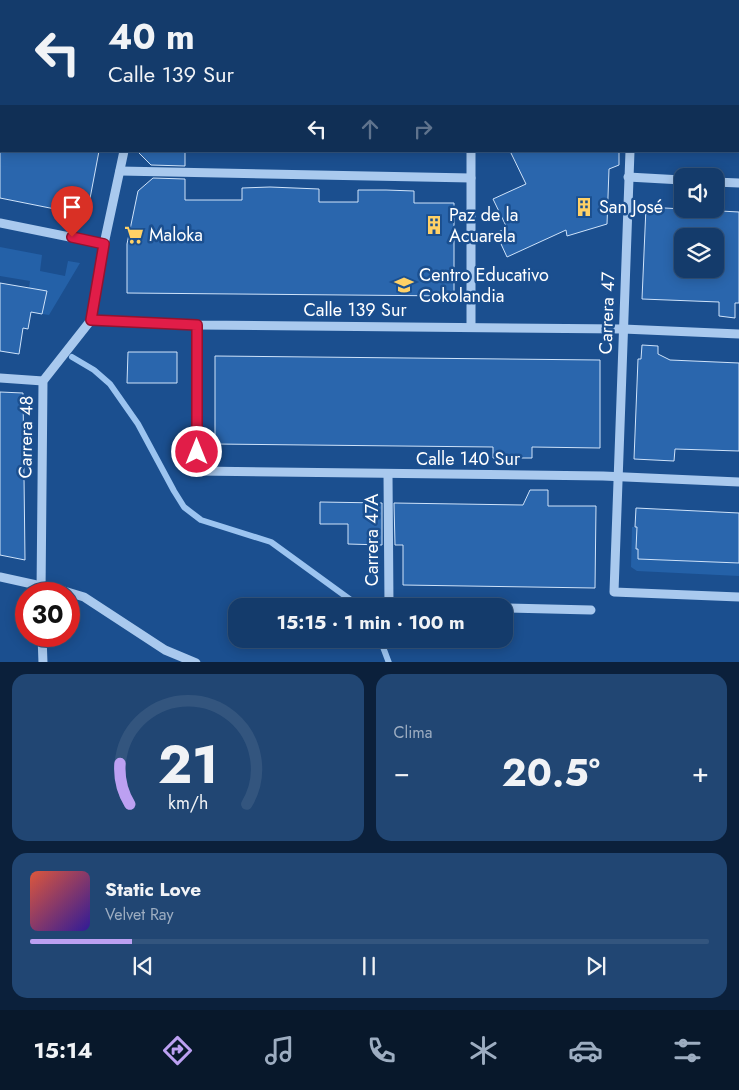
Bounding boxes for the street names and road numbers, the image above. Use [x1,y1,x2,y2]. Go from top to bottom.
street label: Carrera 47 [593,271,621,355]
street label: Calle 139 Sur [303,297,407,323]
street label: Carrera 48 [12,395,40,479]
street label: Calle 140 Sur [416,446,521,472]
street label: Carrera 47A [359,494,385,586]

